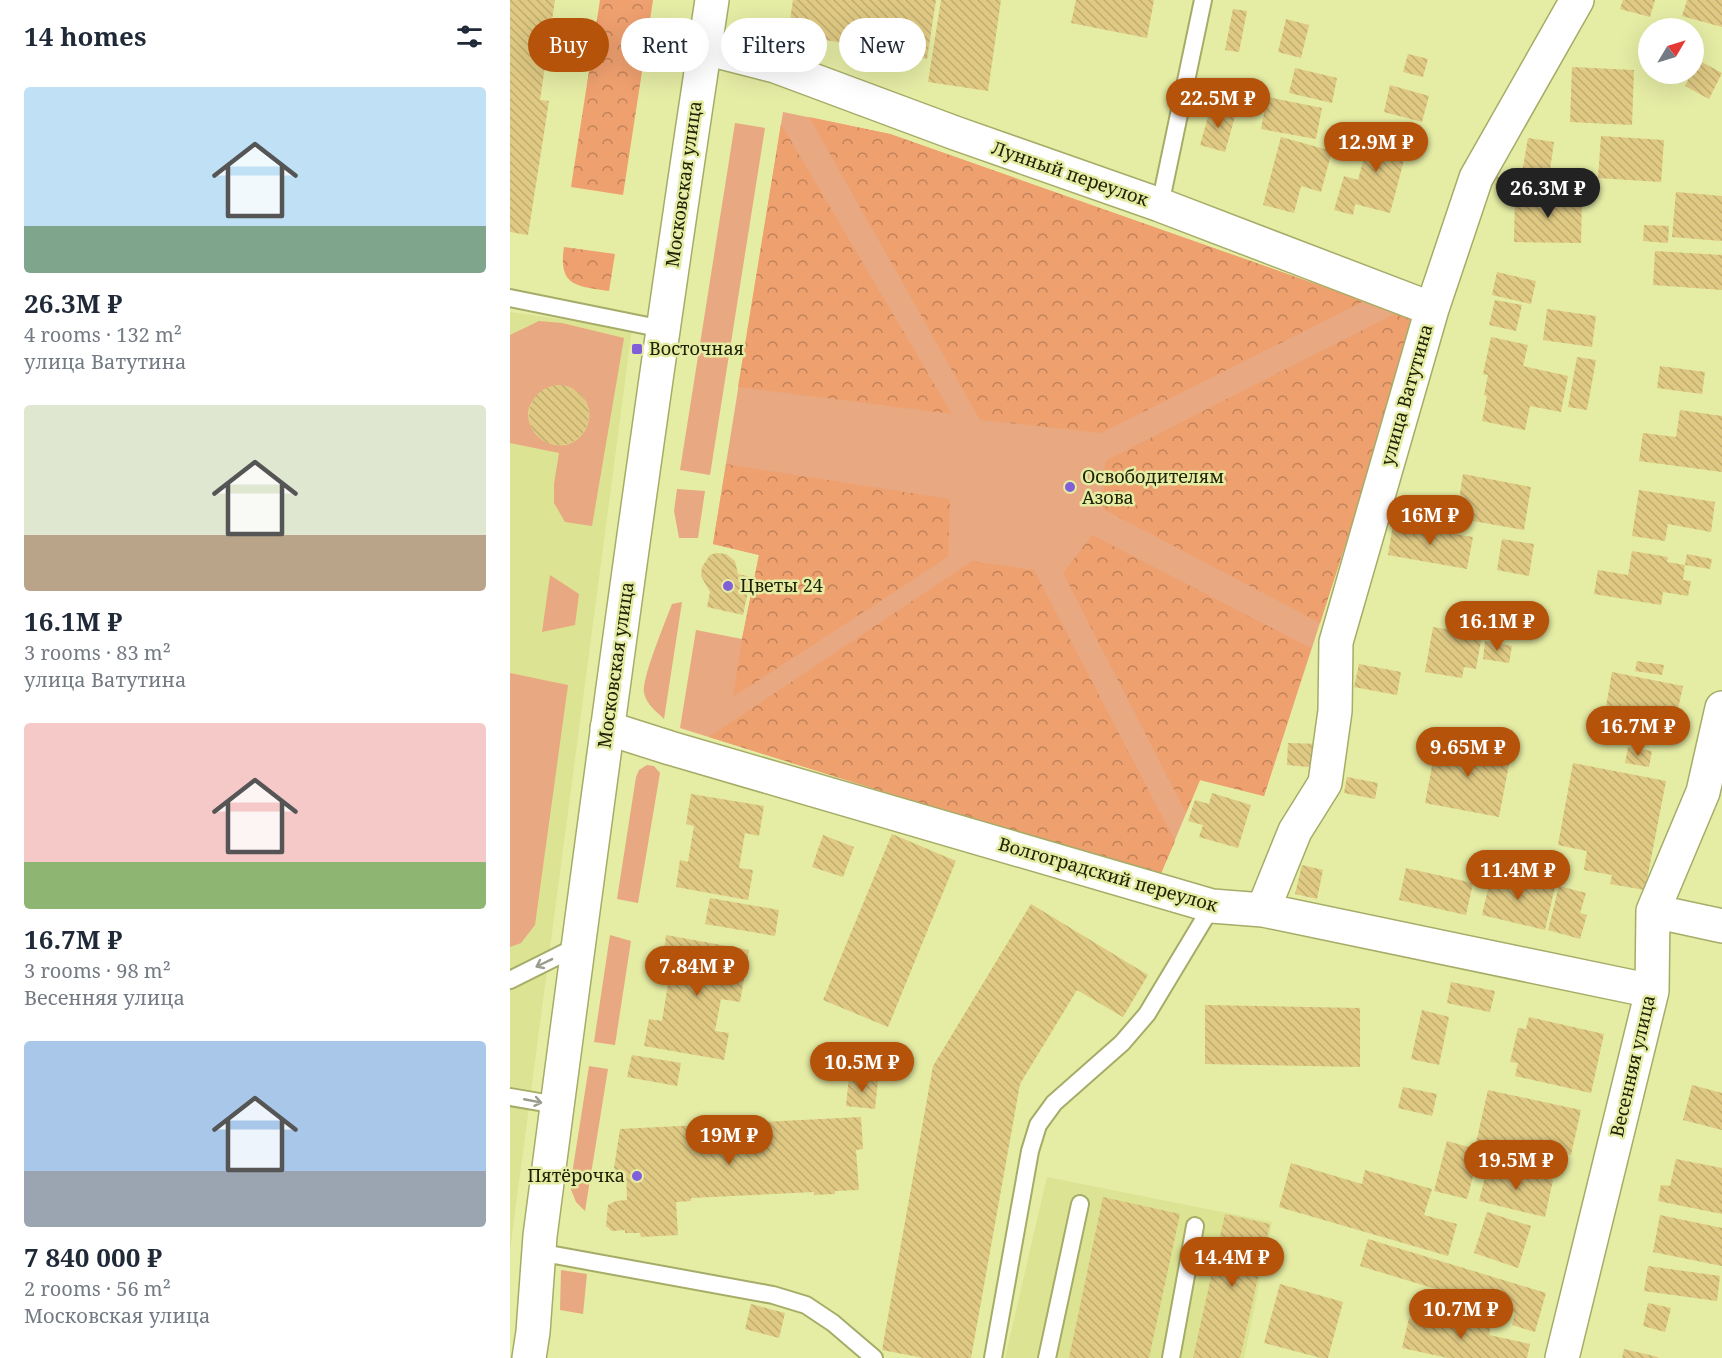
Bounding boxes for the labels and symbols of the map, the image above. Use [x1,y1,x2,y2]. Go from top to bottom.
north arrow [1638,18,1704,84]
pin: 22.5M ₽ [1163,78,1273,129]
street label: Московская улица [659,99,707,269]
pin: 12.9M ₽ [1321,122,1431,173]
street label: Лунный переулок [989,135,1152,211]
pin: 26.3M ₽ [1493,168,1603,219]
street label: улица Ватутина [1374,321,1438,468]
place label: Восточная [649,336,744,360]
marker: Восточная [630,342,644,356]
place label: Освободителям Азова [1082,464,1224,509]
marker: Освободителям Азова [1063,480,1077,494]
pin: 16M ₽ [1388,495,1472,546]
place label: Цветы 24 [740,573,823,597]
marker: Цветы 24 [721,579,735,593]
street label: Московская улица [591,580,639,750]
pin: 16.1M ₽ [1442,601,1552,652]
pin: 16.7M ₽ [1583,706,1693,757]
pin: 9.65M ₽ [1413,727,1523,778]
street label: Волгоградский переулок [996,831,1221,917]
pin: 11.4M ₽ [1463,850,1573,901]
pin: 7.84M ₽ [642,946,752,997]
one-way arrow [536,958,554,969]
street label: Весенняя улица [1604,993,1660,1139]
pin: 10.5M ₽ [807,1042,917,1093]
one-way arrow [523,1096,543,1107]
pin: 19M ₽ [687,1115,771,1166]
pin: 19.5M ₽ [1461,1140,1571,1191]
place label: Пятёрочка [527,1163,625,1187]
marker: Пятёрочка [630,1169,644,1183]
pin: 14.4M ₽ [1177,1237,1287,1288]
pin: 10.7M ₽ [1406,1289,1516,1340]

